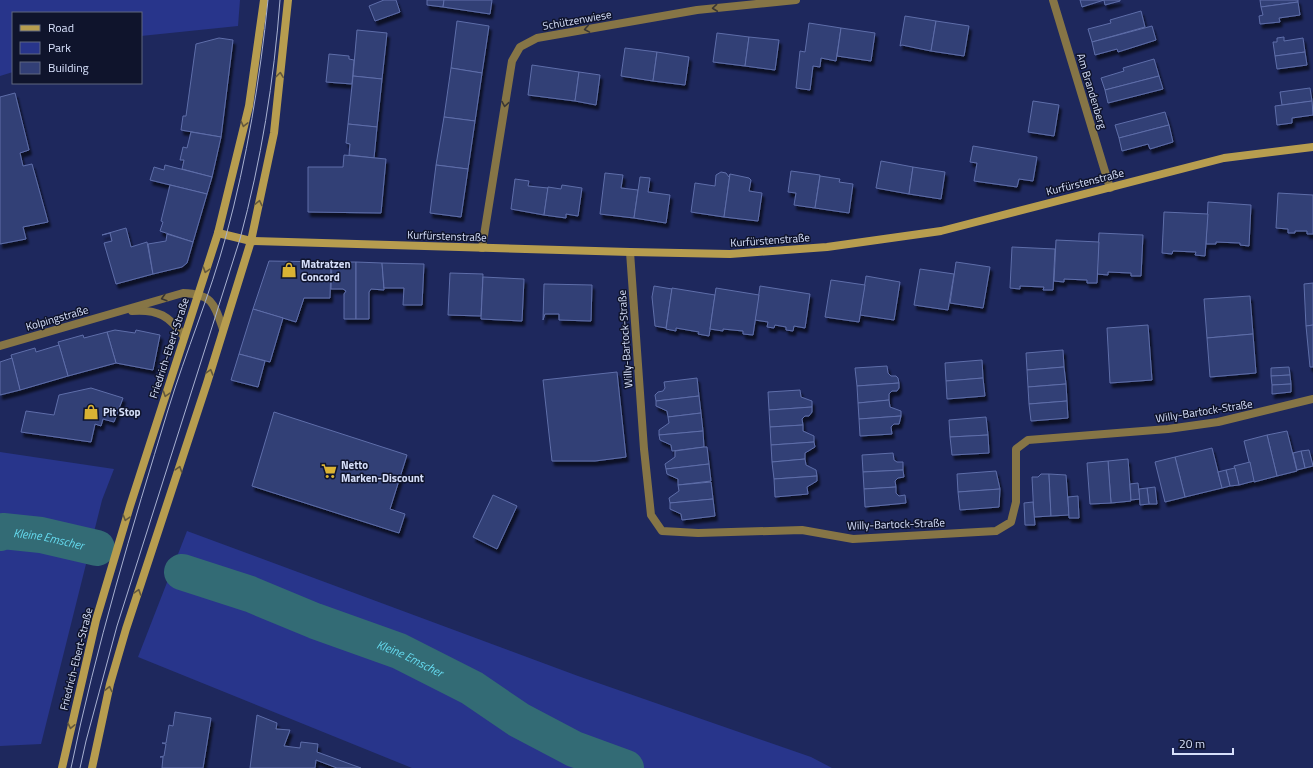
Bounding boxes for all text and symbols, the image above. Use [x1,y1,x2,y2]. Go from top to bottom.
one-way arrow [712,3,718,12]
street label: Schützenwiese [541,6,613,34]
legend [12,12,142,84]
text: Road [48,18,74,37]
one-way arrow [584,25,590,33]
text: Park [48,38,71,57]
street label: Am Brandenberg [1073,51,1111,131]
text: Building [48,58,89,77]
one-way arrow [276,72,285,78]
one-way arrow [501,101,510,107]
one-way arrow [241,121,249,127]
street label: Kurfürstenstraße [1044,164,1126,199]
one-way arrow [254,200,263,206]
street label: Kurfürstenstraße [407,227,488,245]
street label: Kurfürstenstraße [730,229,811,251]
place label: Matratzen Concord [301,256,350,285]
shop icon: Matratzen Concord [280,261,298,279]
one-way arrow [202,266,211,273]
street label: Willy-Bartock-Straße [614,289,636,388]
one-way arrow [160,293,167,301]
street label: Friedrich-Ebert-Straße [145,295,193,400]
street label: Kolpingstraße [24,301,91,335]
one-way arrow [205,369,214,376]
one-way arrow [162,390,171,397]
street label: Willy-Bartock-Straße [1154,395,1254,427]
shop icon: Pit Stop [82,403,100,421]
place label: Pit Stop [103,404,141,420]
place label: Netto Marken-Discount [341,457,424,486]
supermarket icon: Netto Marken-Discount [320,462,338,480]
one-way arrow [174,465,183,472]
one-way arrow [122,514,131,521]
street label: Willy-Bartock-Straße [847,514,946,534]
water label: Kleine Emscher [12,523,88,555]
one-way arrow [133,589,142,596]
street label: Friedrich-Ebert-Straße [56,606,97,712]
water label: Kleine Emscher [374,634,449,683]
one-way arrow [104,686,113,693]
one-way arrow [68,723,76,730]
scale bar [1173,730,1233,756]
text: 20 m [1179,734,1205,753]

